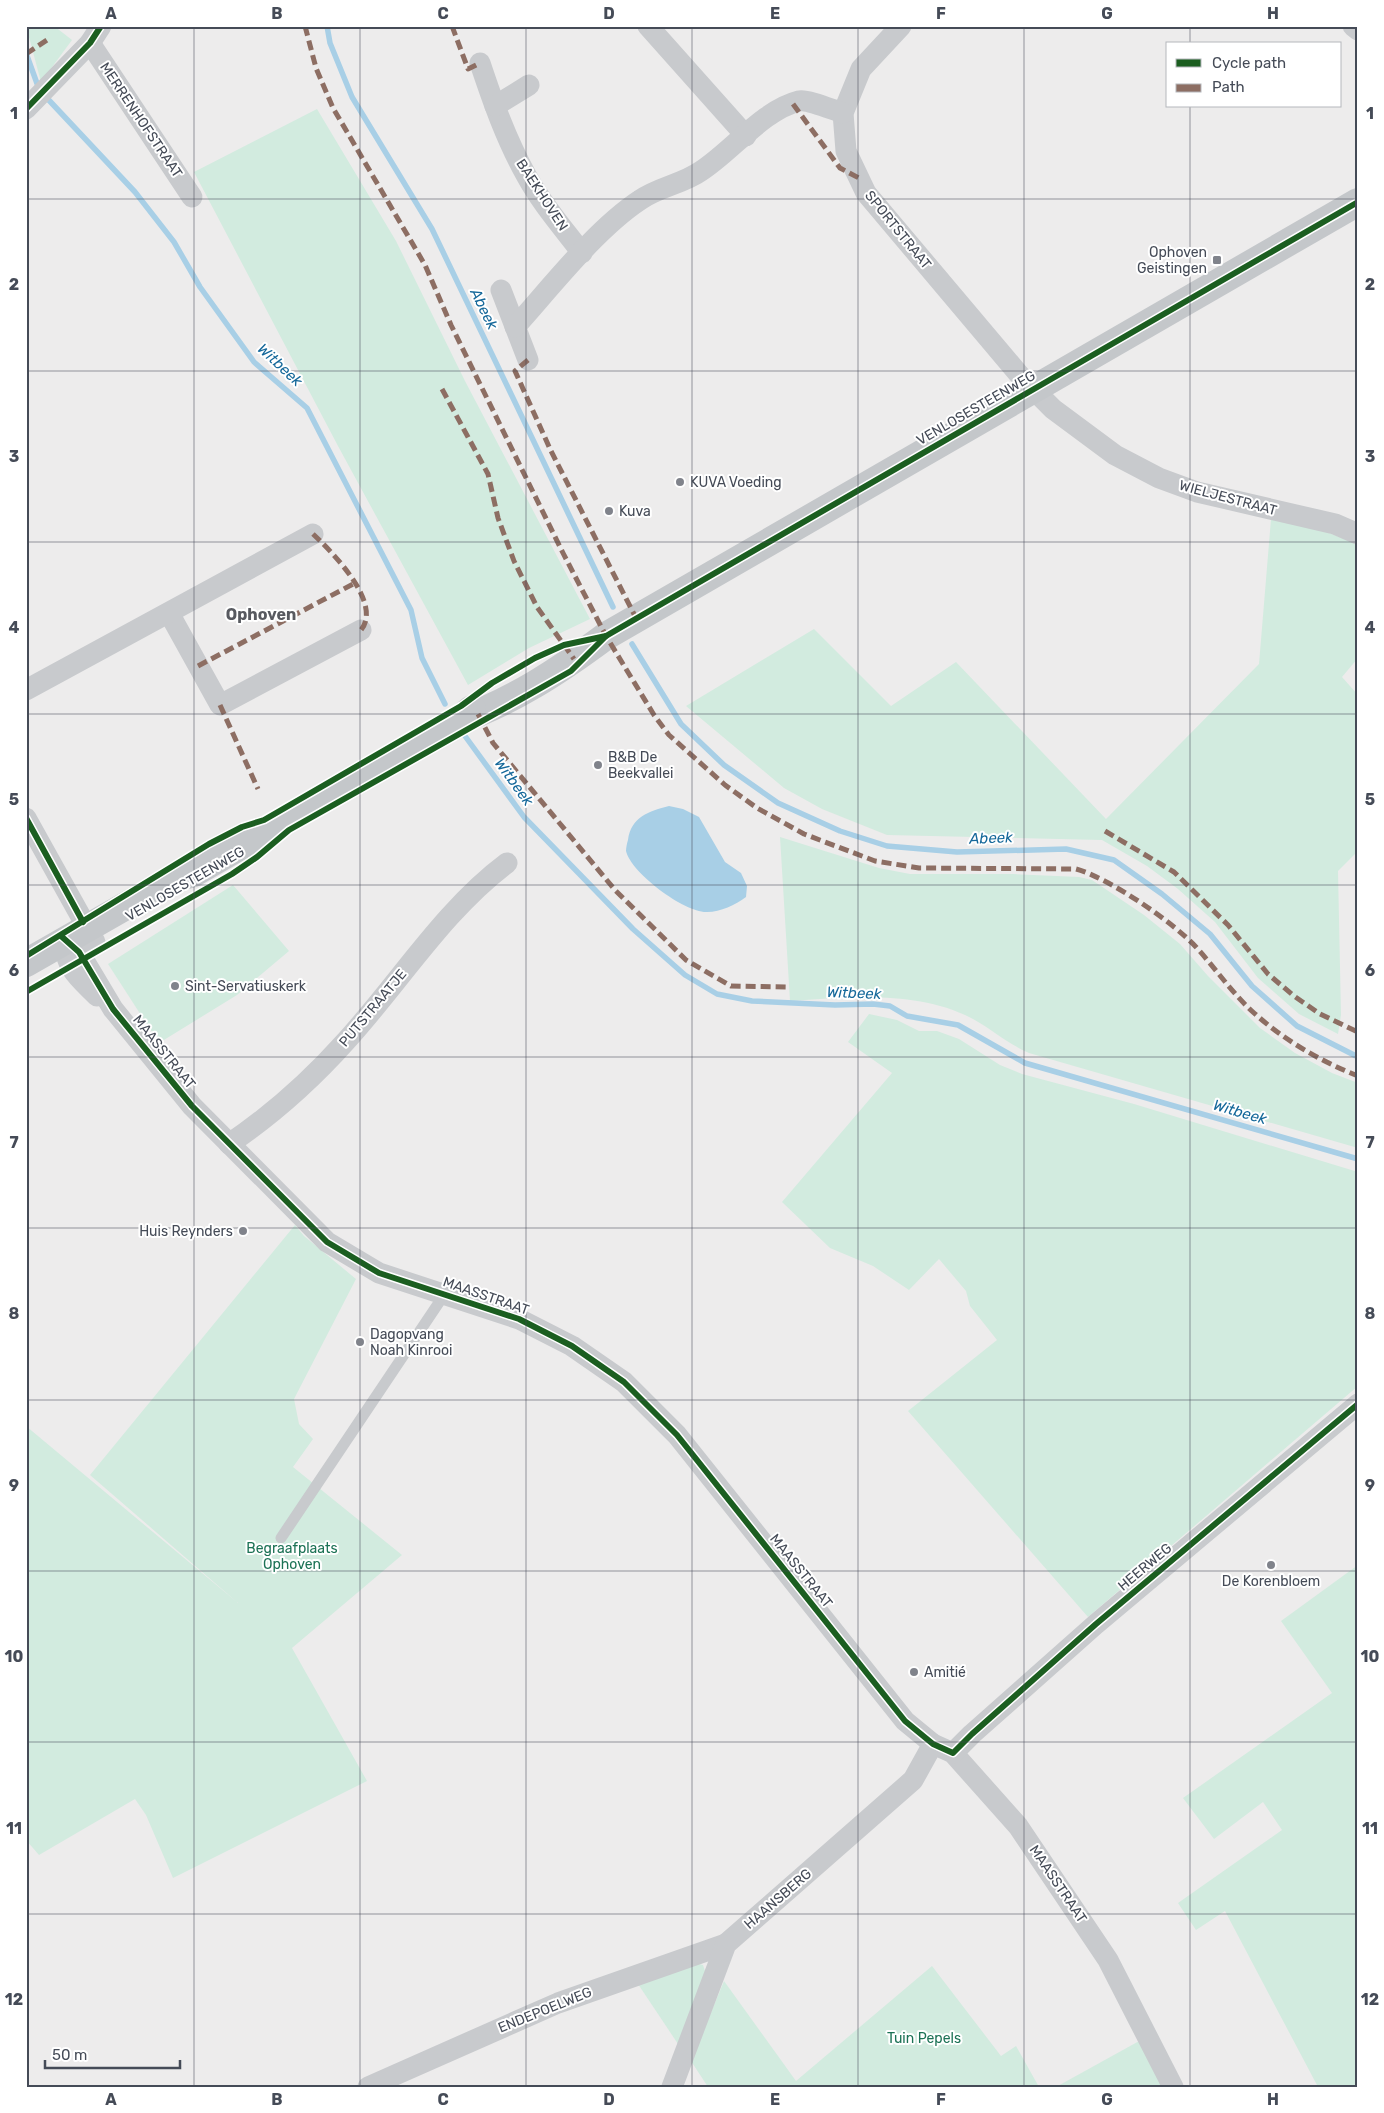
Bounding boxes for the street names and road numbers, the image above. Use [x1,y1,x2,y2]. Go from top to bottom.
street label: MERRENHOFSTRAAT [96,59,186,181]
street label: BAEKHOVEN [513,156,571,234]
street label: SPORTSTRAAT [861,187,935,273]
street label: VENLOSESTEENWEG [914,367,1038,449]
street label: WIELJESTRAAT [1177,477,1279,519]
street label: VENLOSESTEENWEG [123,843,247,925]
street label: PUTSTRAATJE [336,966,410,1050]
street label: MAASSTRAAT [129,1012,199,1092]
street label: MAASSTRAAT [441,1273,531,1319]
street label: MAASSTRAAT [766,1531,836,1611]
street label: HEERWEG [1115,1540,1175,1594]
street label: MAASSTRAAT [1026,1842,1090,1926]
street label: HAANSBERG [741,1865,815,1933]
street label: ENDEPOELWEG [496,1983,594,2037]

